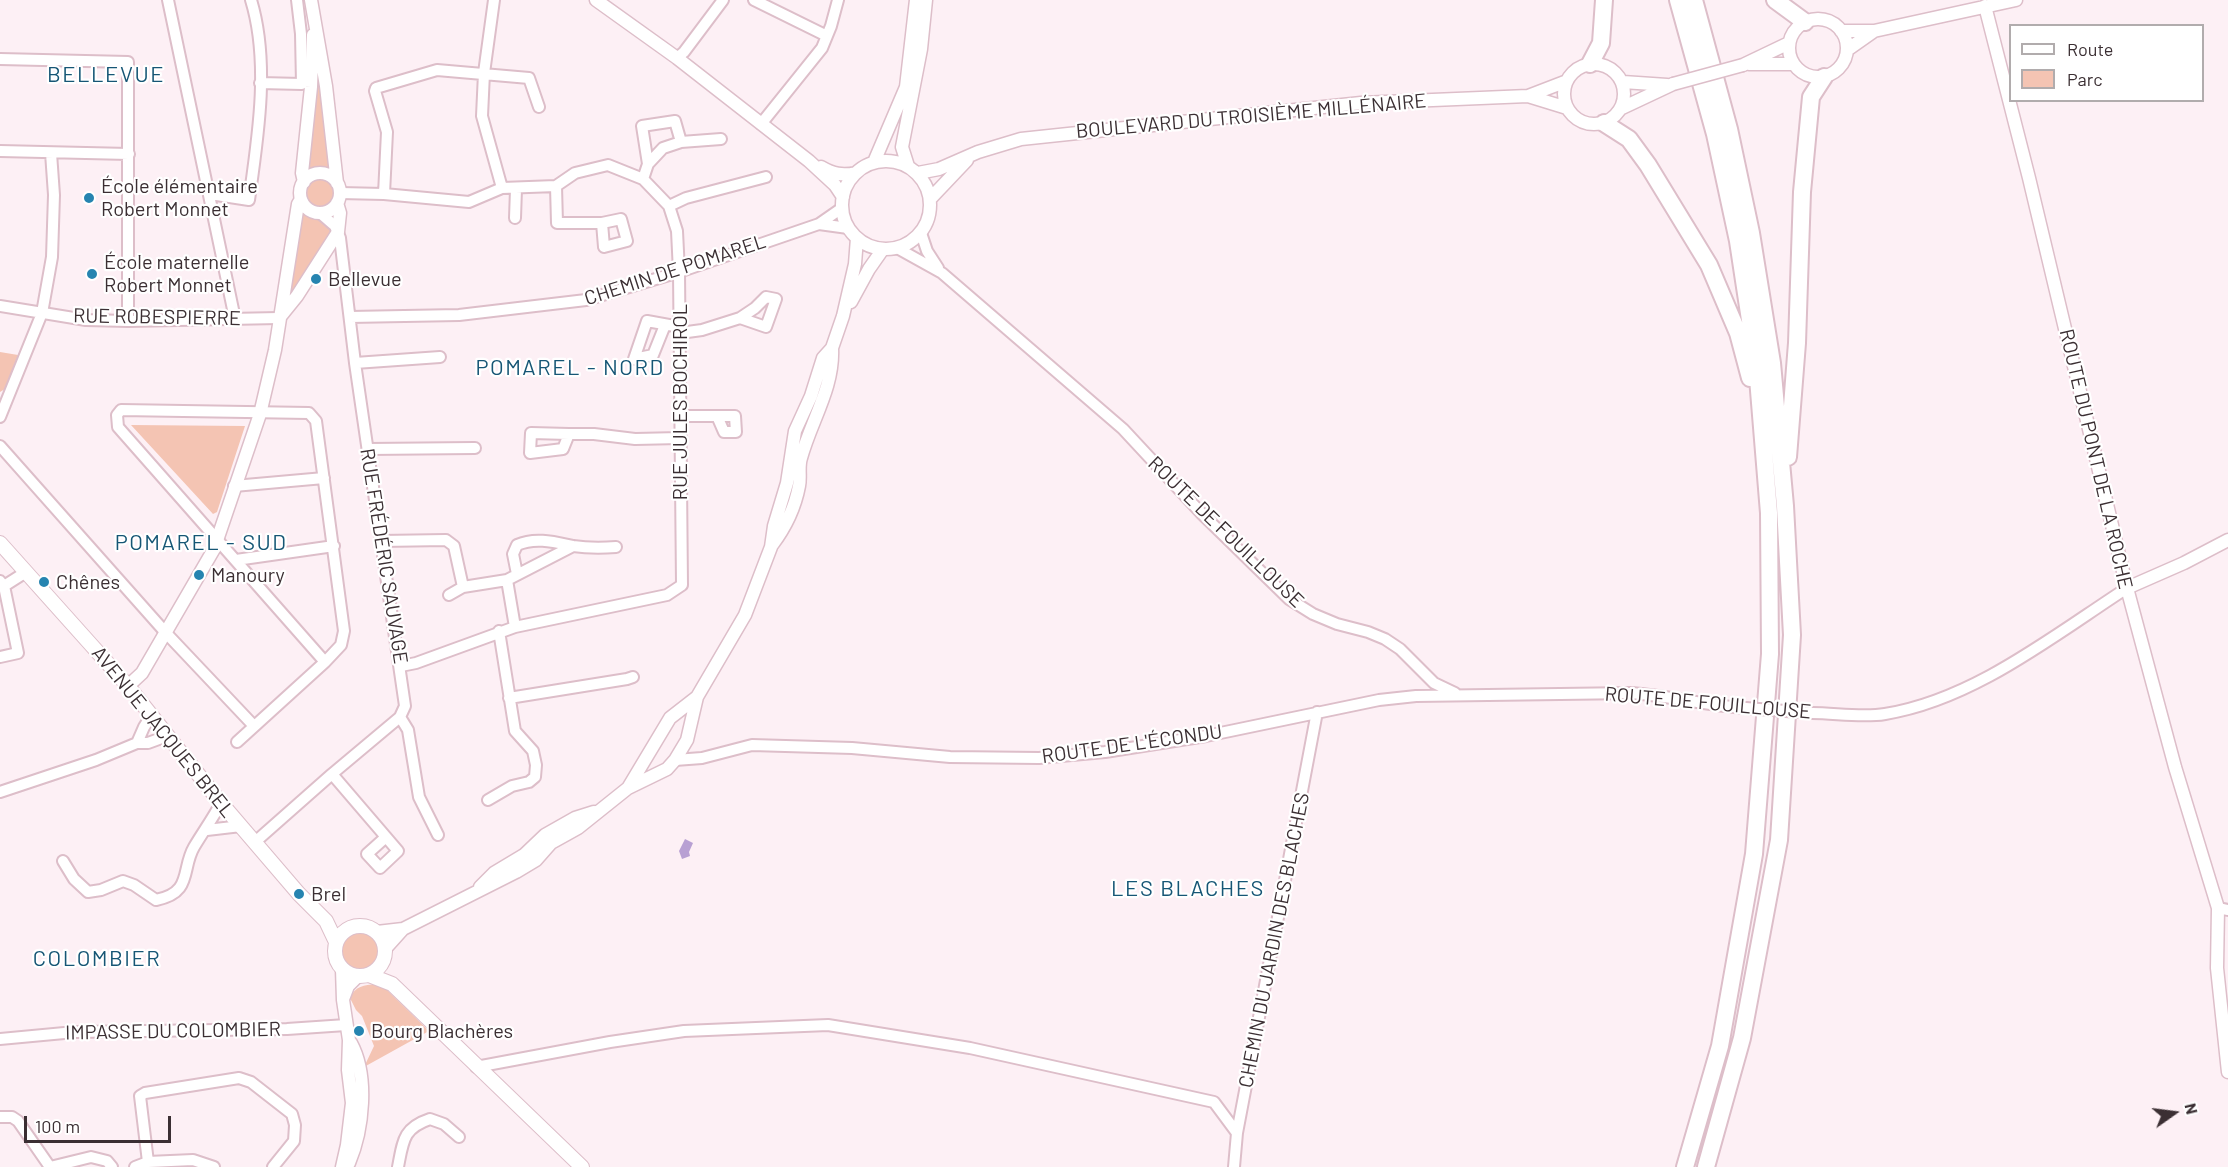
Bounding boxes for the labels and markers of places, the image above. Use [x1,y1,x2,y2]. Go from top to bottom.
place label: École élémentaire Robert Monnet [101,174,258,221]
marker: École élémentaire Robert Monnet [82,191,96,205]
place label: École maternelle Robert Monnet [104,250,249,297]
marker: École maternelle Robert Monnet [85,267,99,281]
place label: Bellevue [328,267,402,291]
marker: Bellevue [309,272,323,286]
place label: Manoury [211,563,285,587]
marker: Manoury [192,568,206,582]
place label: Chênes [56,570,120,594]
marker: Chênes [37,575,51,589]
place label: Brel [311,882,346,906]
marker: Brel [292,887,306,901]
place label: Bourg Blachères [371,1019,513,1043]
marker: Bourg Blachères [352,1024,366,1038]

